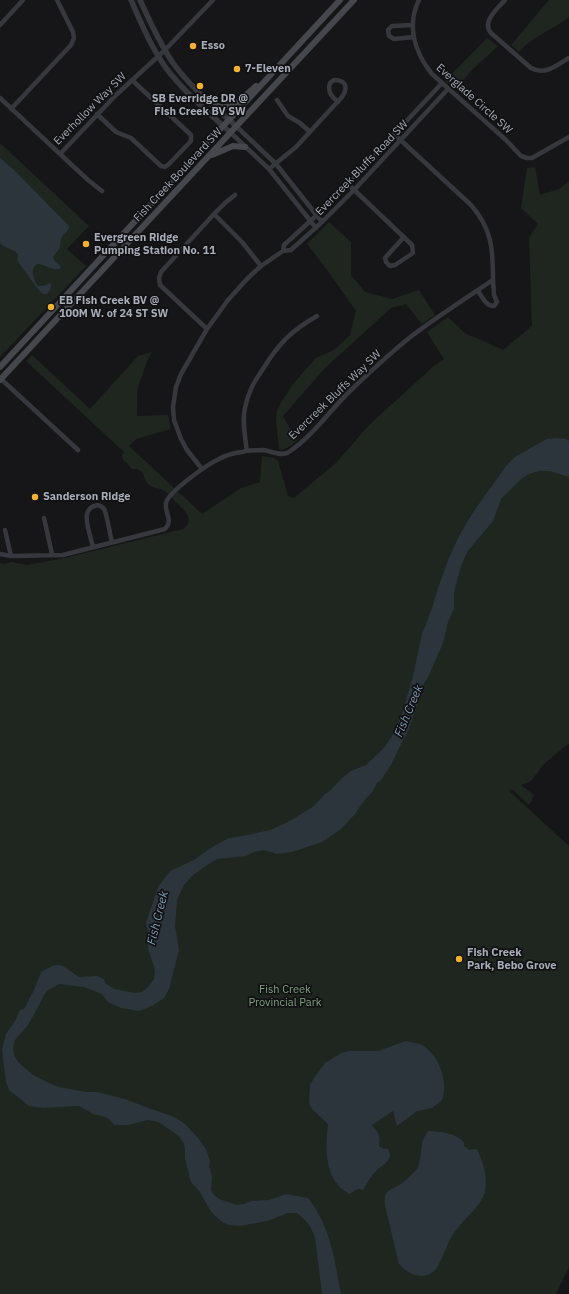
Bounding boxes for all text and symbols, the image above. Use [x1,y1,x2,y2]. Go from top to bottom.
place label: Esso [201,39,225,53]
marker: Esso [188,41,198,51]
street label: Everglade Circle SW [433,61,515,137]
place label: 7-Eleven [245,62,291,76]
marker: 7-Eleven [232,64,242,74]
street label: Everhollow Way SW [51,70,129,148]
marker: SB Everridge DR @ Fish Creek BV SW [195,81,205,91]
place label: SB Everridge DR @ Fish Creek BV SW [152,92,248,118]
street label: Evercreek Bluffs Road SW [313,118,411,218]
street label: Fish Creek Boulevard SW [131,125,225,225]
place label: Evergreen Ridge Pumping Station No. 11 [94,231,216,257]
marker: Evergreen Ridge Pumping Station No. 11 [81,239,91,249]
place label: EB Fish Creek BV @ 100M W. of 24 ST SW [59,294,168,320]
marker: EB Fish Creek BV @ 100M W. of 24 ST SW [46,302,56,312]
street label: Evercreek Bluffs Way SW [286,348,384,442]
place label: Sanderson Ridge [43,490,130,504]
marker: Sanderson Ridge [30,492,40,502]
water label: Fish Creek [392,683,426,739]
water label: Fish Creek [144,890,172,946]
place label: Fish Creek Park, Bebo Grove [467,946,557,972]
marker: Fish Creek Park, Bebo Grove [454,954,464,964]
park label: Fish Creek Provincial Park [248,983,322,1009]

